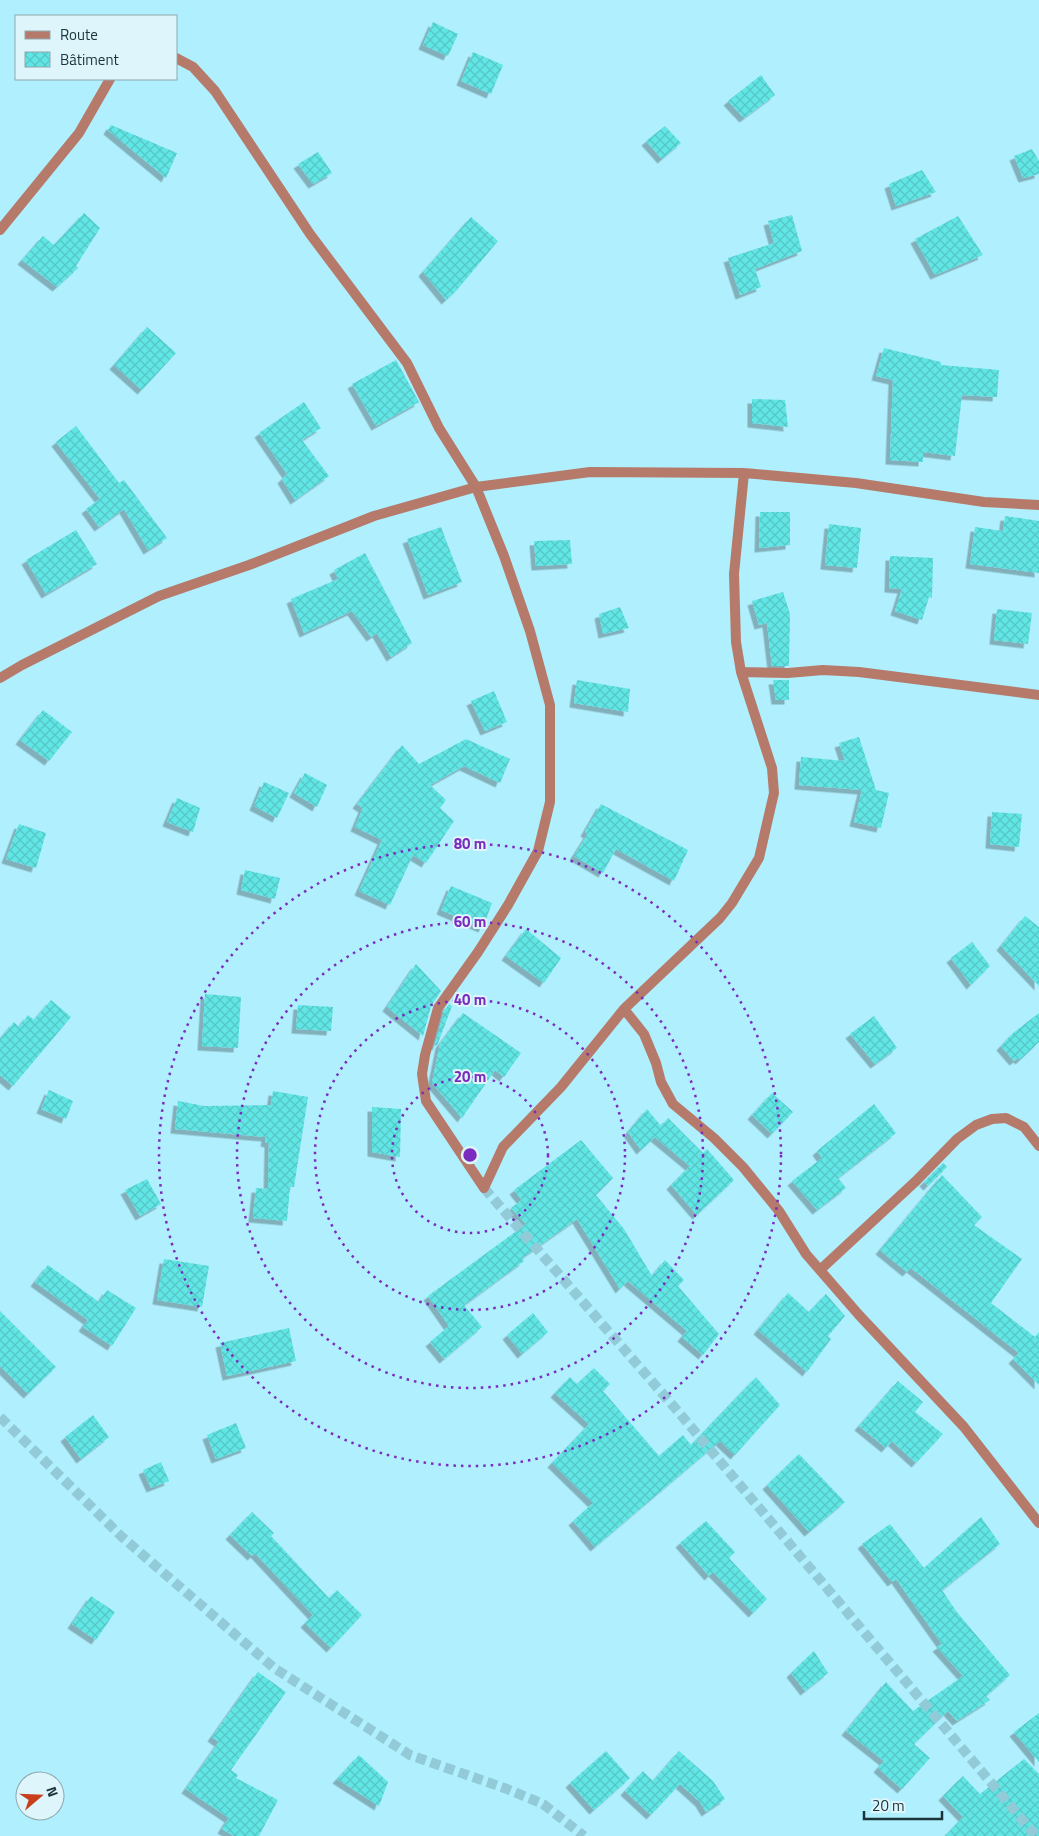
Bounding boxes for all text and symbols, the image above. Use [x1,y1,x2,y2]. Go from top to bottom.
legend [15,15,178,80]
text: Route [60,23,98,46]
text: Bâtiment [60,48,119,71]
text: 80 m [454,832,486,855]
text: 60 m [454,910,486,933]
text: 40 m [454,988,486,1011]
text: 20 m [454,1065,486,1088]
centre of rings [461,1146,479,1164]
north arrow [15,1771,65,1821]
text: N [41,1784,64,1800]
scale bar [864,1788,942,1820]
text: 20 m [872,1794,905,1817]

